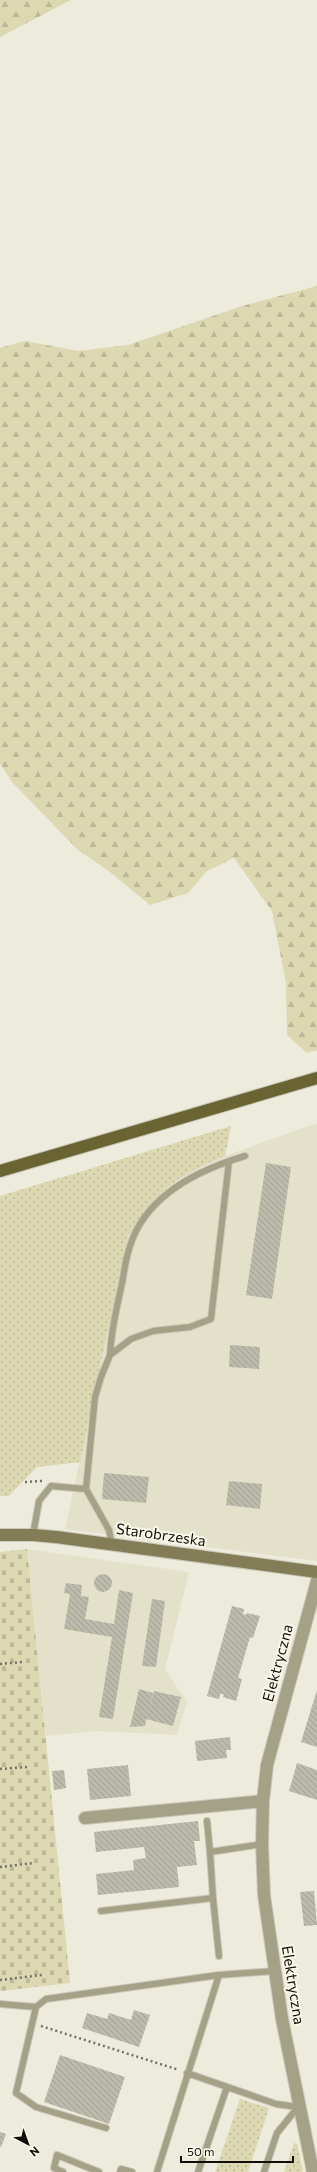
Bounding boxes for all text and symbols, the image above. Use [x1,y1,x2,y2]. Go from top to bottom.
street label: Starobrzeska [115,1519,207,1549]
street label: Elektryczna [258,1622,296,1704]
street label: Elektryczna [279,1944,309,2026]
north arrow [8,2124,48,2164]
scale bar [181,2138,293,2164]
text: N [28,2144,42,2160]
text: 50 m [187,2144,215,2158]

